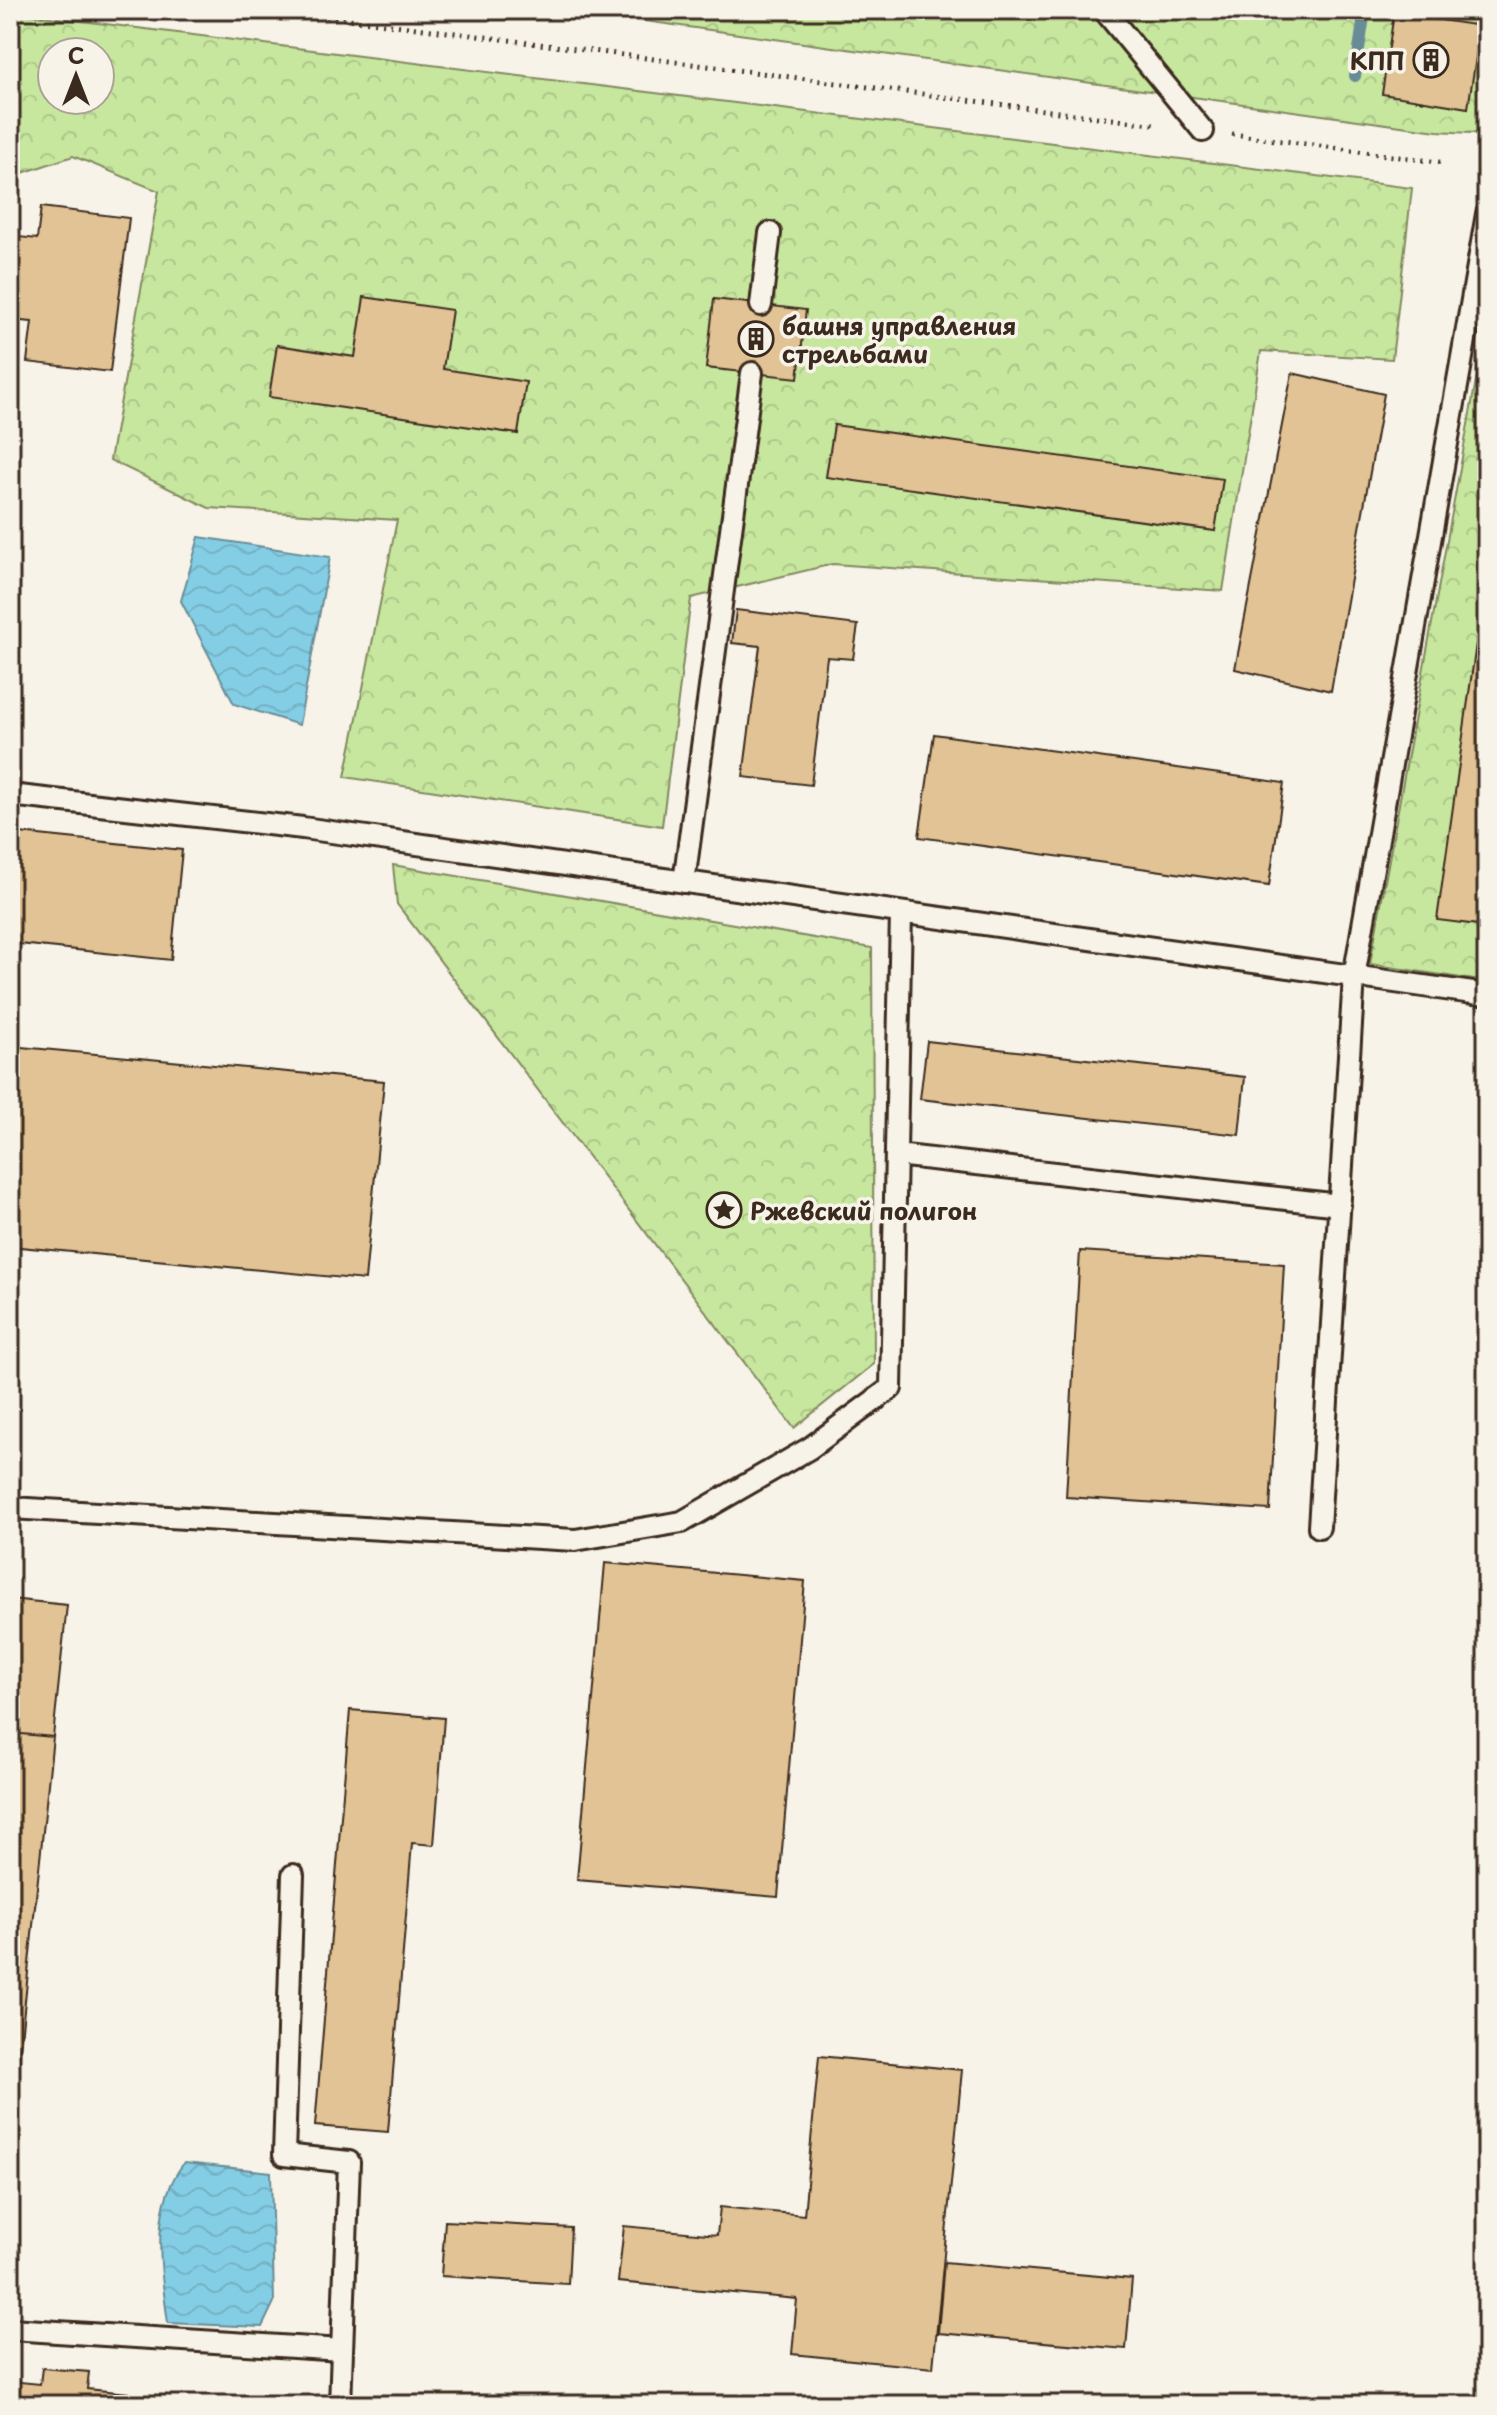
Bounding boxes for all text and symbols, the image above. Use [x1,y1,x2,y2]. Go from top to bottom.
north arrow [36,36,116,116]
text: С [68,38,84,71]
building icon: КПП [1412,41,1450,79]
place label: КПП [1350,42,1405,78]
place label: башня управления стрельбами [782,307,1016,371]
building icon: башня управления стрельбами [737,320,775,358]
place icon: Ржевский полигон [705,1191,743,1229]
place label: Ржевский полигон [750,1192,977,1228]

